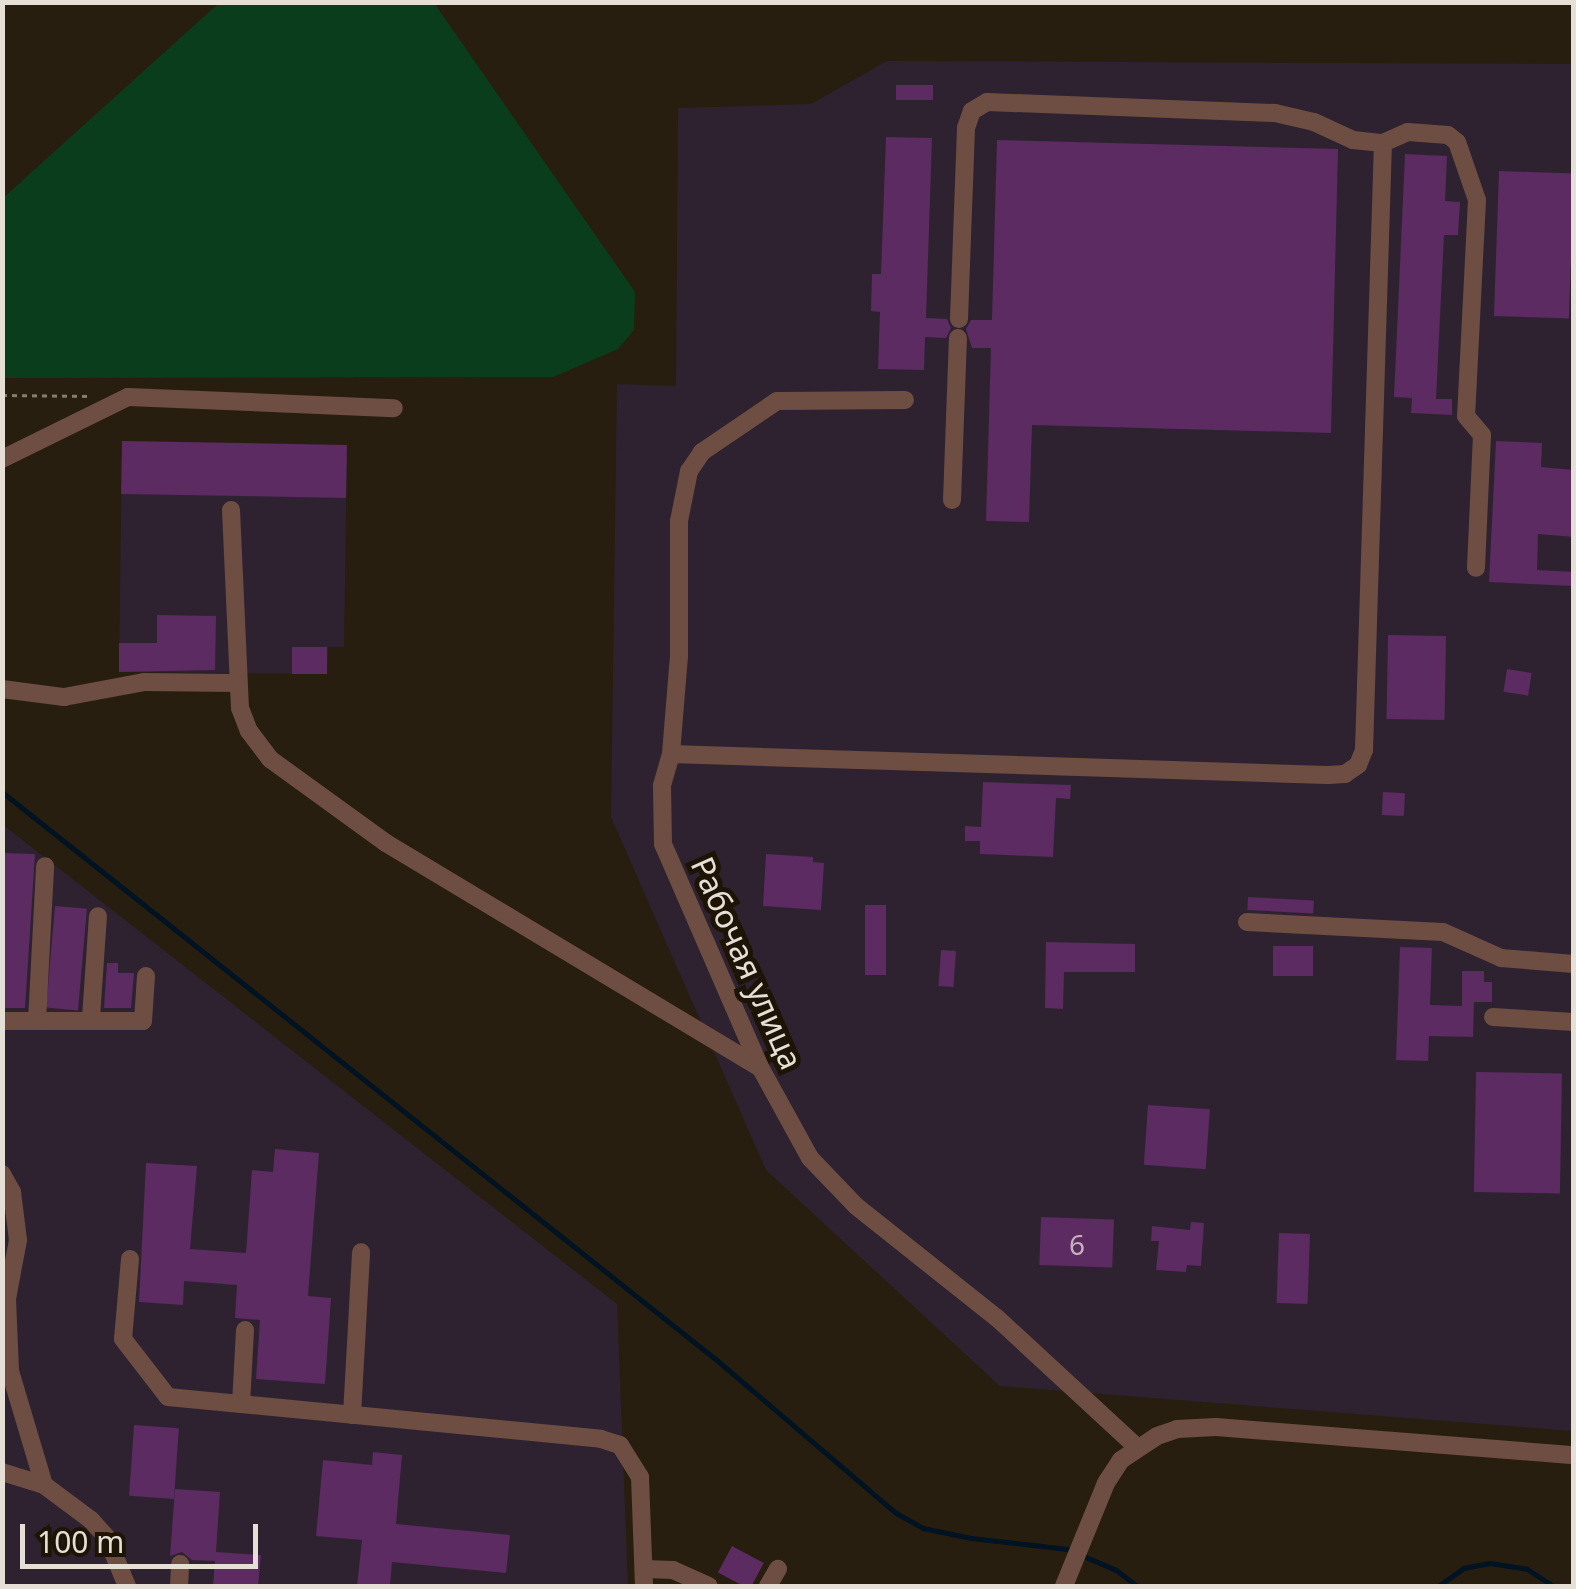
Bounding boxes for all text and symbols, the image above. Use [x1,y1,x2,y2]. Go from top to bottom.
street label: Рабочая улица [683,851,811,1075]
house number: 6 [1069,1227,1085,1261]
scale bar [25,1504,262,1566]
text: 100 m [37,1521,124,1562]

